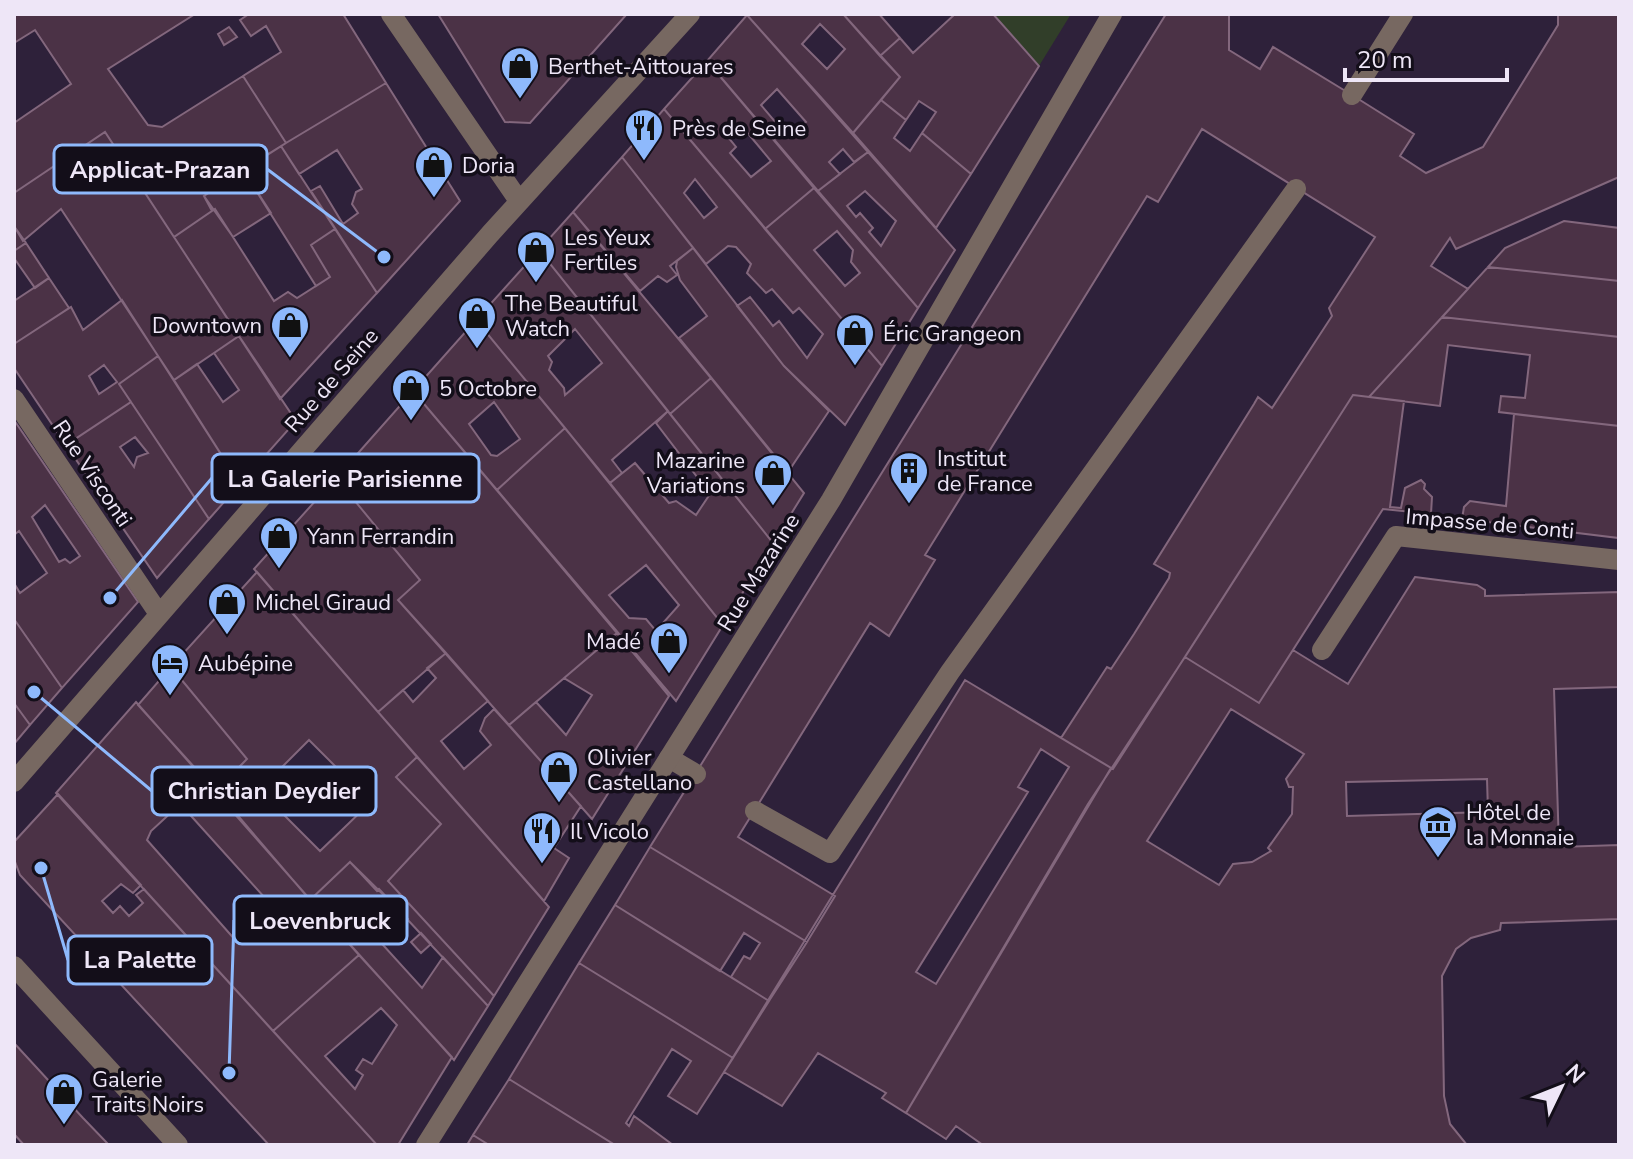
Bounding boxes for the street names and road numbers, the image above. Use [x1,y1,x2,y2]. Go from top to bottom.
street label: Rue de Seine [278,322,385,439]
street label: Rue Visconti [45,414,139,533]
street label: Impasse de Conti [1404,502,1576,546]
street label: Rue Mazarine [711,508,807,637]

